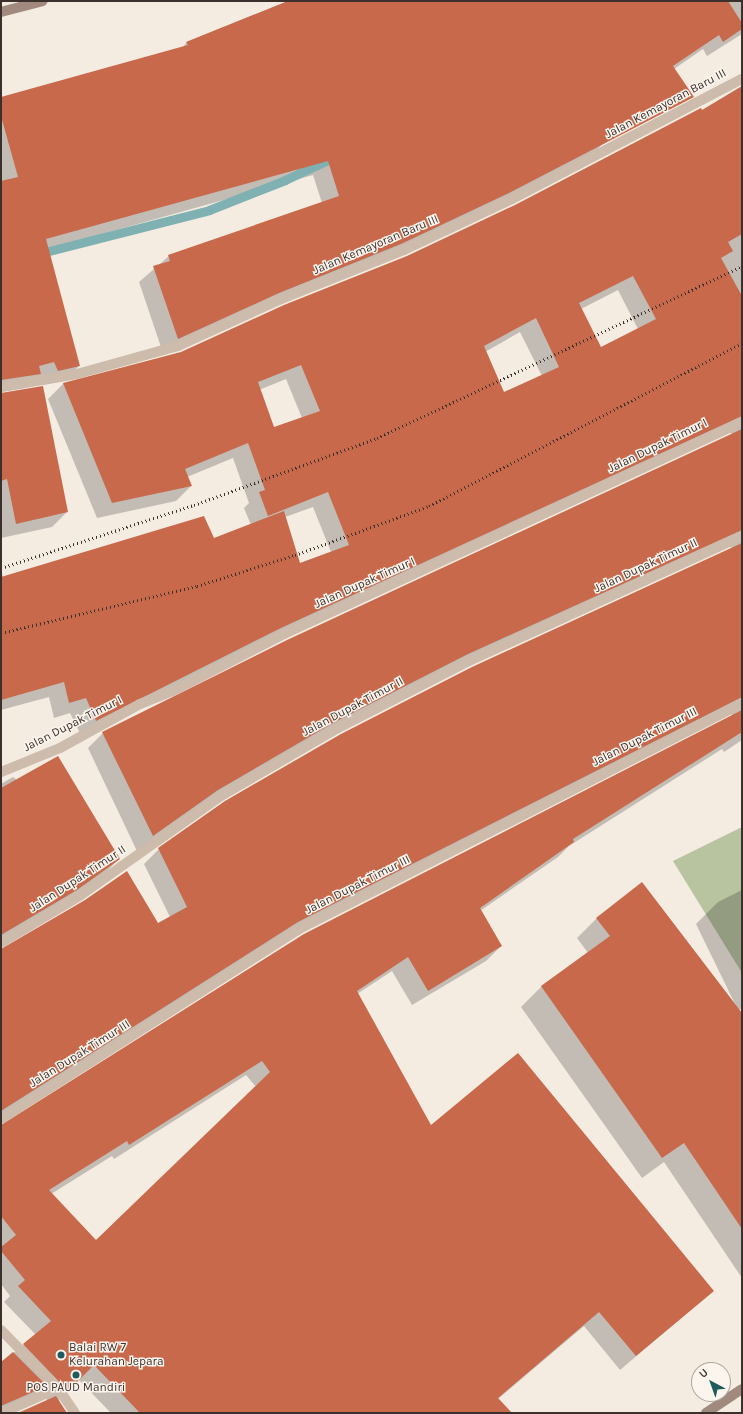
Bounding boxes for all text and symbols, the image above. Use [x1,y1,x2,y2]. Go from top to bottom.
street label: Jalan Kemayoran Baru III [603,66,729,142]
street label: Jalan Kemayoran Baru III [311,212,441,278]
street label: Jalan Dupak Timur I [606,416,710,476]
street label: Jalan Dupak Timur II [592,536,700,596]
street label: Jalan Dupak Timur I [312,554,418,612]
street label: Jalan Dupak Timur II [300,674,406,740]
street label: Jalan Dupak Timur I [21,693,125,755]
street label: Jalan Dupak Timur III [590,704,700,770]
street label: Jalan Dupak Timur II [27,842,129,916]
street label: Jalan Dupak Timur III [303,852,413,918]
street label: Jalan Dupak Timur III [27,1017,133,1091]
place label: Balai RW 7 Kelurahan Jepara [69,1341,164,1369]
marker: Balai RW 7 Kelurahan Jepara [56,1350,66,1360]
north arrow [691,1362,731,1402]
text: U [696,1366,711,1381]
marker: POS PAUD Mandiri [71,1370,81,1380]
place label: POS PAUD Mandiri [27,1381,125,1395]

